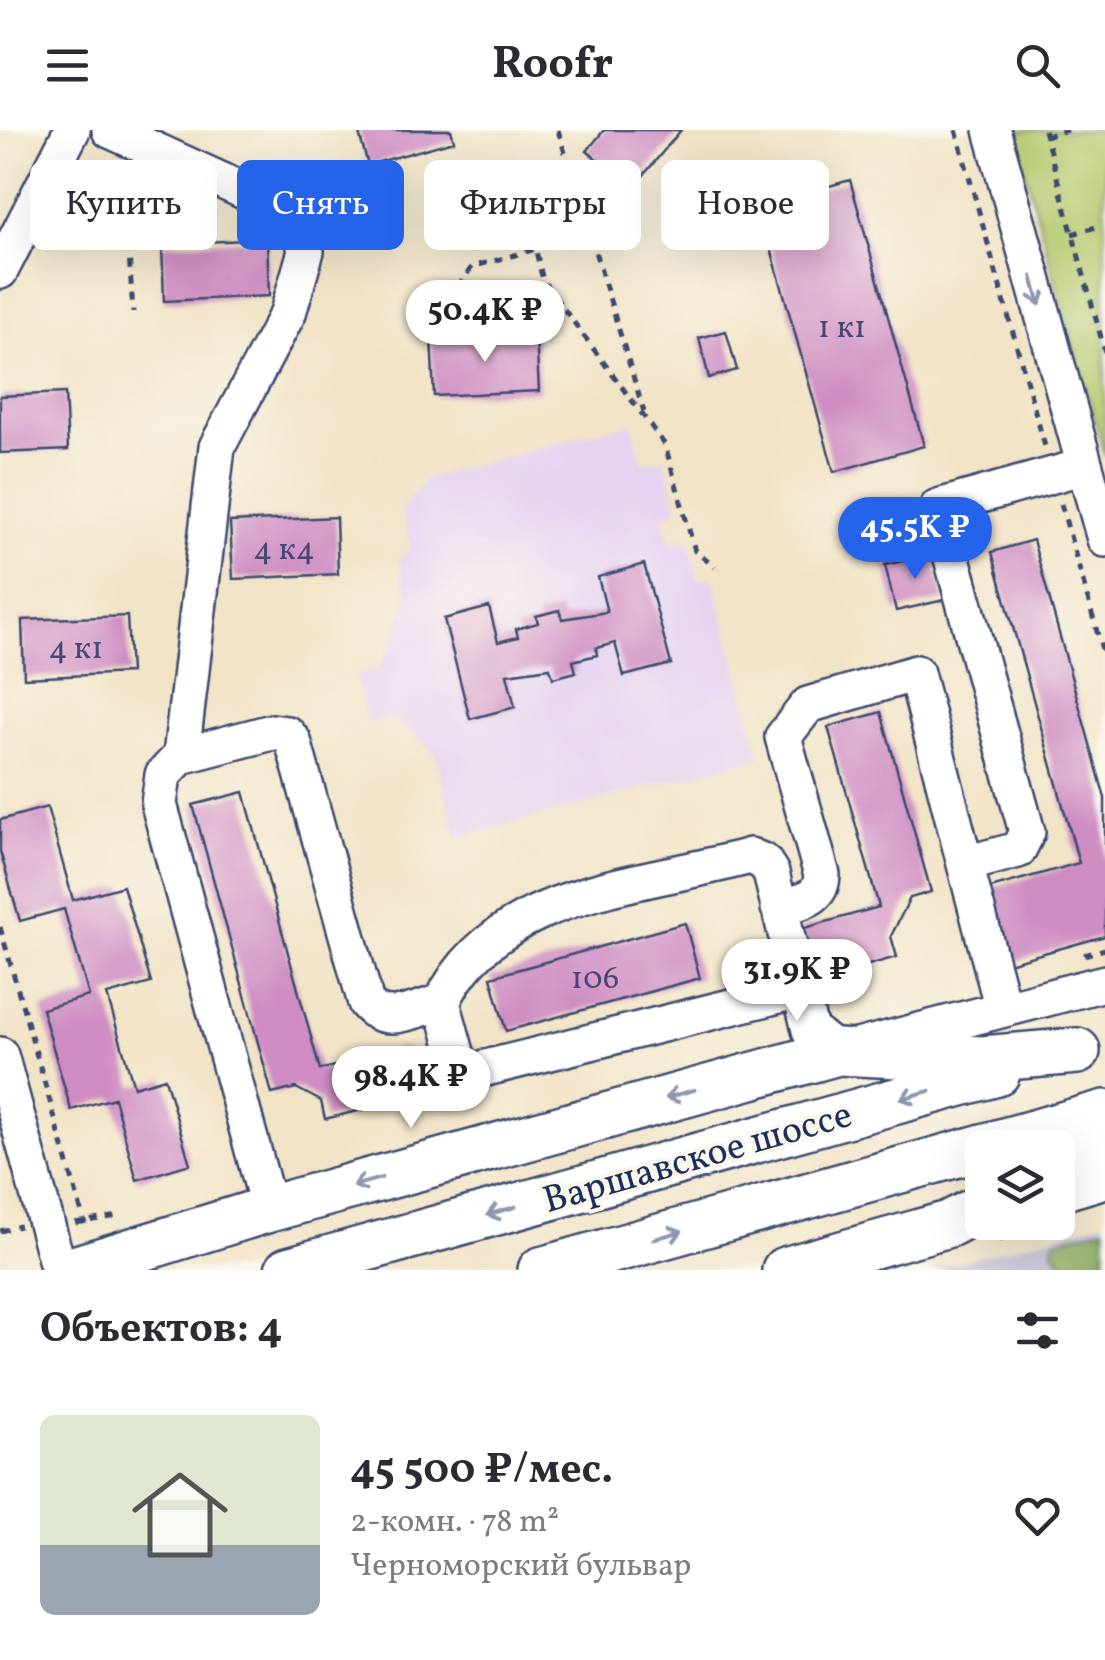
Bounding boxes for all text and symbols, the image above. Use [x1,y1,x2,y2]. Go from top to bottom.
text: Roofr [492,34,613,97]
icon: menu [40,38,95,93]
icon: search [1010,38,1065,93]
chip: Купить [30,160,217,250]
chip: Снять [237,160,404,250]
chip: Фильтры [424,160,641,250]
chip: Новое [661,160,829,250]
one-way arrow [1028,275,1047,307]
pin: 50.4K ₽ [393,280,577,365]
text: 50.4K ₽ [428,290,542,334]
house number: 1 к1 [818,307,866,351]
pin: 45.5K ₽ [823,497,1007,582]
text: 45.5K ₽ [860,507,970,551]
house number: 4 к4 [253,529,315,573]
house number: 4 к1 [49,628,103,672]
pin: 31.9K ₽ [705,939,889,1024]
text: 31.9K ₽ [743,949,851,993]
house number: 106 [571,958,619,1002]
pin: 98.4K ₽ [319,1046,503,1131]
text: 98.4K ₽ [354,1056,468,1100]
one-way arrow [665,1086,696,1105]
one-way arrow [900,1087,931,1106]
street label: Варшавское шоссе [537,1090,859,1229]
map controls [965,1130,1075,1240]
button: layers [965,1130,1075,1240]
one-way arrow [352,1174,383,1192]
one-way arrow [486,1203,517,1221]
one-way arrow [652,1224,683,1243]
text: Объектов: 4 [40,1301,283,1360]
icon: filters [1010,1303,1065,1358]
text: 45 500 ₽/мес. [350,1442,613,1501]
icon: home [120,1455,240,1575]
icon: heart [1010,1488,1065,1543]
text: 2-комн. · 78 m² [350,1501,559,1545]
text: Черноморский бульвар [350,1545,691,1589]

